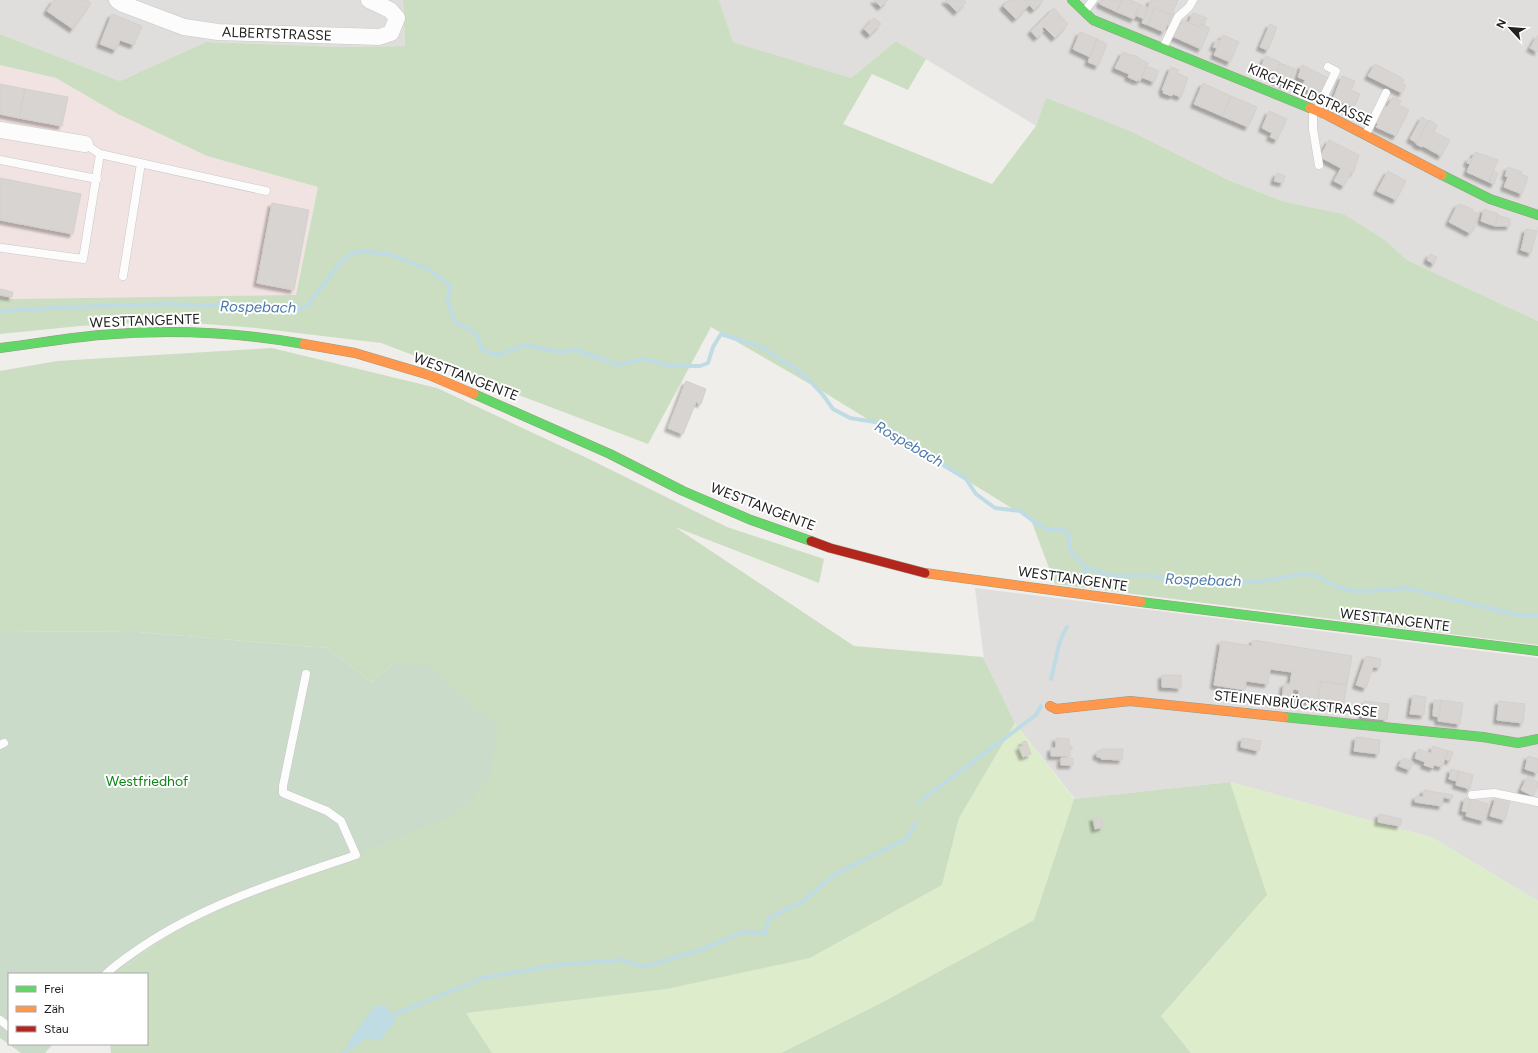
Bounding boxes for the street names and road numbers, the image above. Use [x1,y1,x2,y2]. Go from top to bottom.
street label: ALBERTSTRASSE [222,24,332,44]
street label: KIRCHFELDSTRASSE [1245,60,1375,130]
street label: WESTTANGENTE [89,311,201,331]
street label: WESTTANGENTE [411,349,521,405]
street label: WESTTANGENTE [708,479,818,535]
street label: WESTTANGENTE [1017,563,1129,595]
street label: WESTTANGENTE [1339,605,1451,635]
street label: STEINENBRÜCKSTRASSE [1213,687,1379,721]

